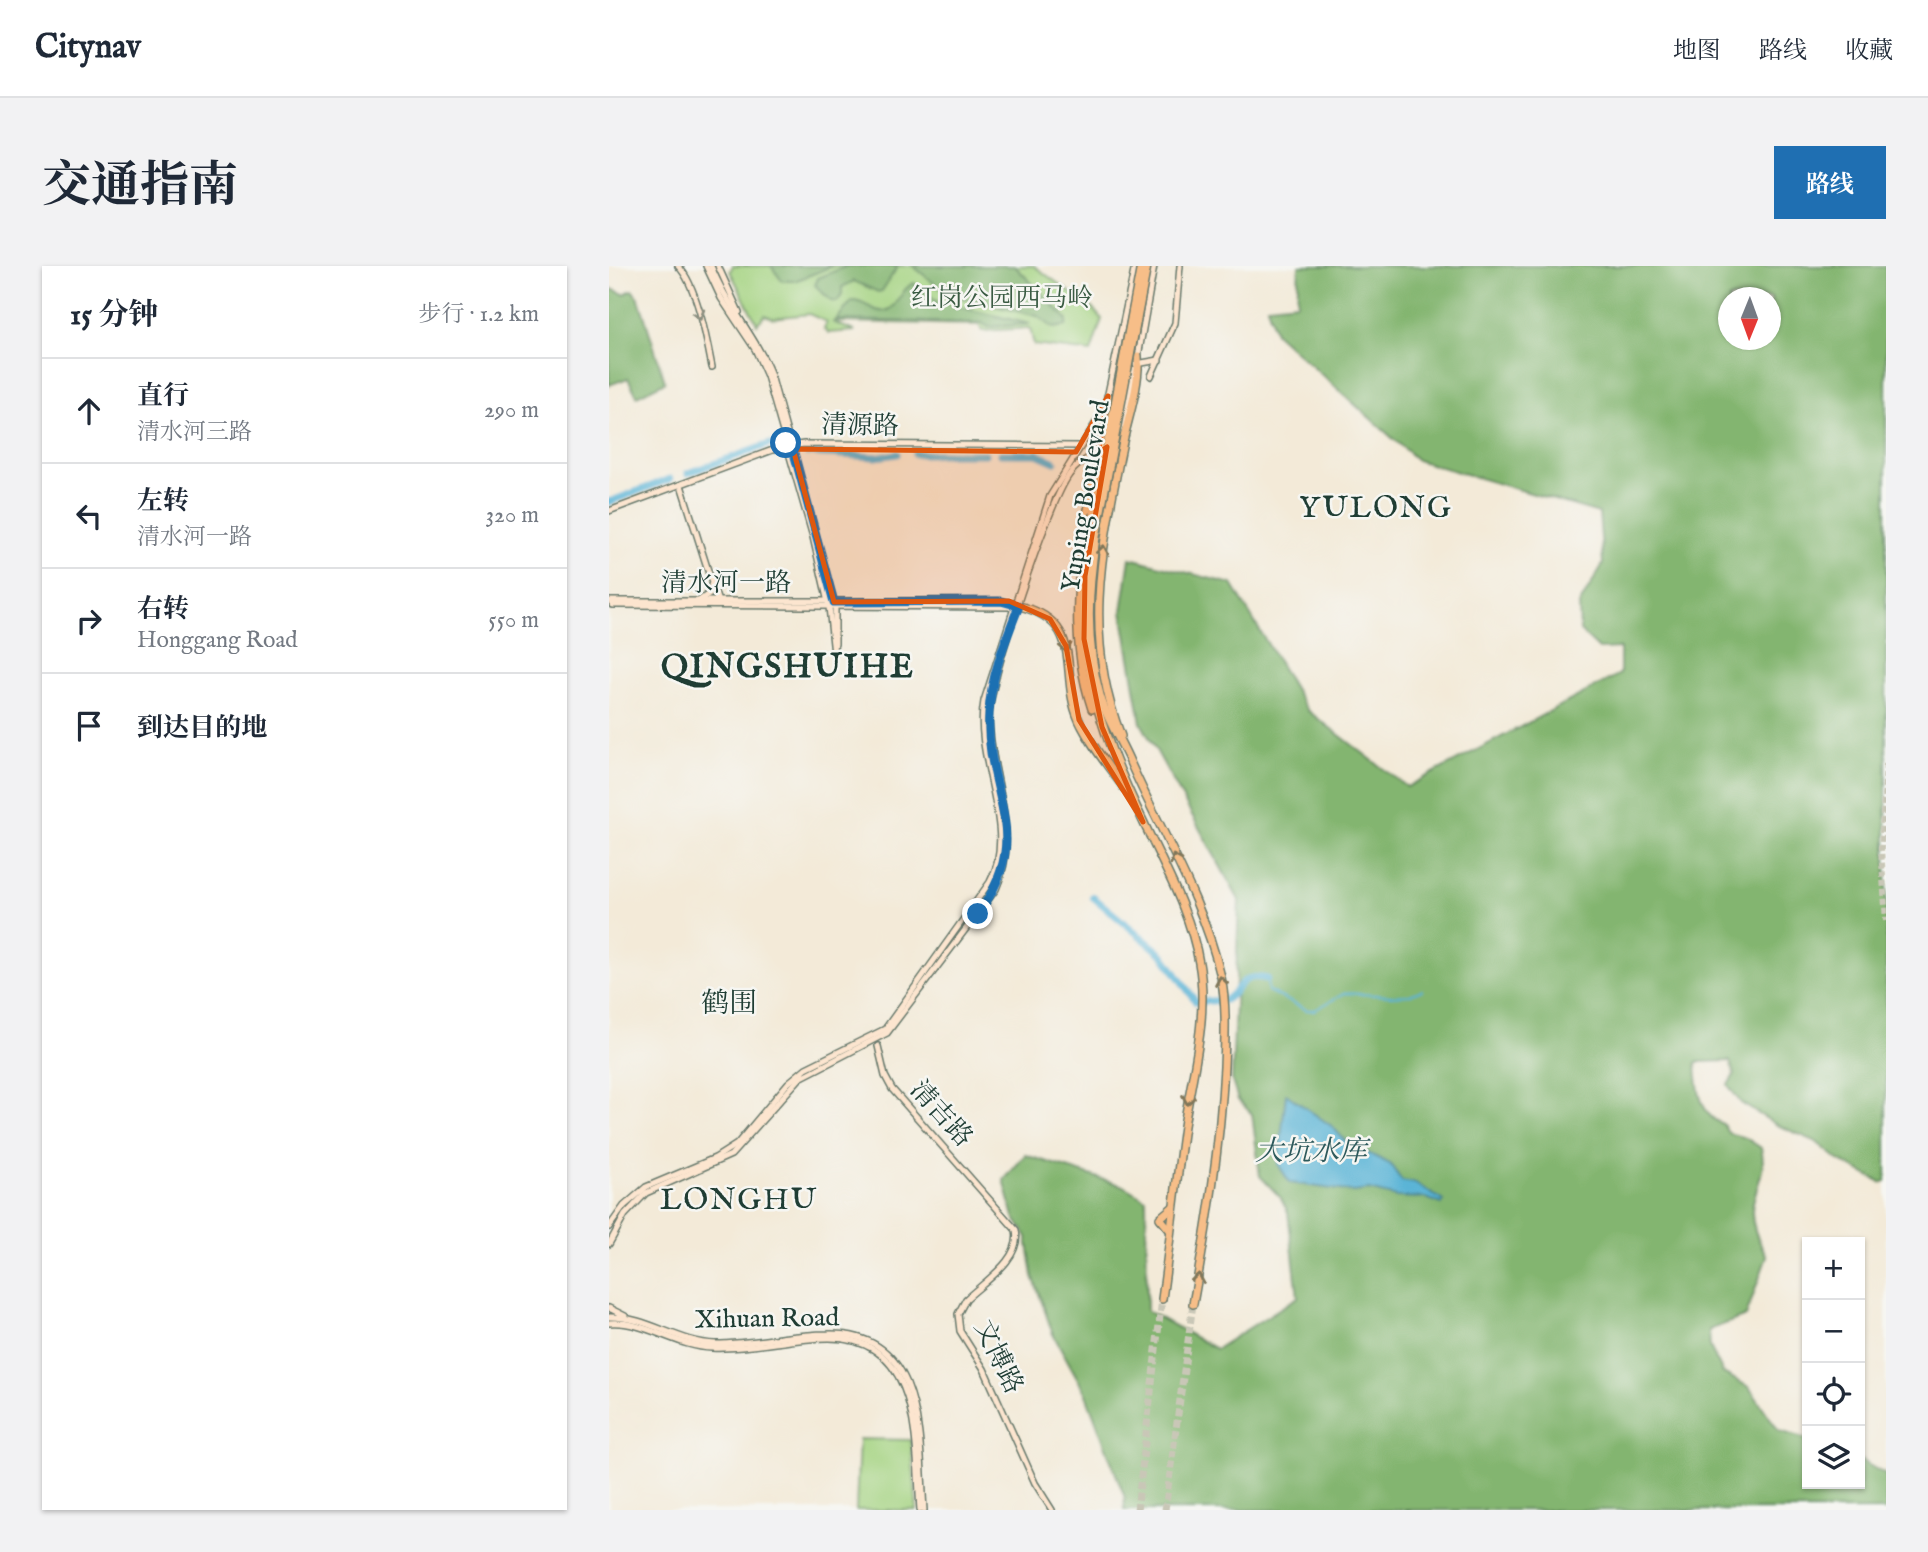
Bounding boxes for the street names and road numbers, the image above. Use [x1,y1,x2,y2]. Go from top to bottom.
street label: Yuping Boulevard [1055,397,1118,595]
street label: 清源路 [821,409,899,443]
street label: 清水河一路 [661,567,791,600]
street label: 清吉路 [903,1074,979,1154]
street label: Xihuan Road [694,1301,840,1337]
street label: 文博路 [966,1315,1030,1399]

